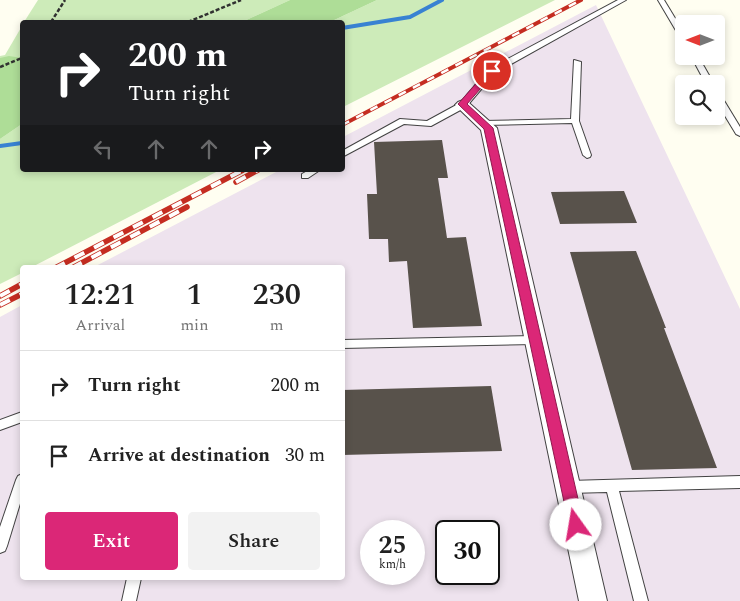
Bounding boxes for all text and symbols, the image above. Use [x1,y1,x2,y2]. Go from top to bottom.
north arrow [675,15,725,65]
map controls [675,15,725,125]
text: 200 m [128,29,227,82]
icon: right [45,40,110,105]
pin [471,50,513,92]
icon: arrive [478,57,506,85]
button: search [675,75,725,125]
text: Turn right [128,77,230,110]
icon: left [89,135,117,163]
icon: ahead [142,135,170,163]
icon: ahead [195,135,223,163]
icon: right [248,135,276,163]
text: 12:21 [64,272,136,318]
text: 1 [186,272,202,318]
text: 230 [253,272,301,318]
text: Arrival [75,313,125,337]
text: min [180,313,208,337]
text: m [270,313,284,337]
text: Turn right [88,371,181,400]
text: 200 m [270,371,320,400]
icon: right [45,372,73,400]
text: Arrive at destination [88,441,270,470]
text: 30 m [285,441,325,470]
icon: arrive [45,442,73,470]
position arrow [549,498,601,550]
button: Exit [45,512,178,570]
button: Share [188,512,320,570]
speed limit sign: 30 [435,520,500,585]
text: 25 [378,527,407,565]
text: km/h [379,555,406,574]

